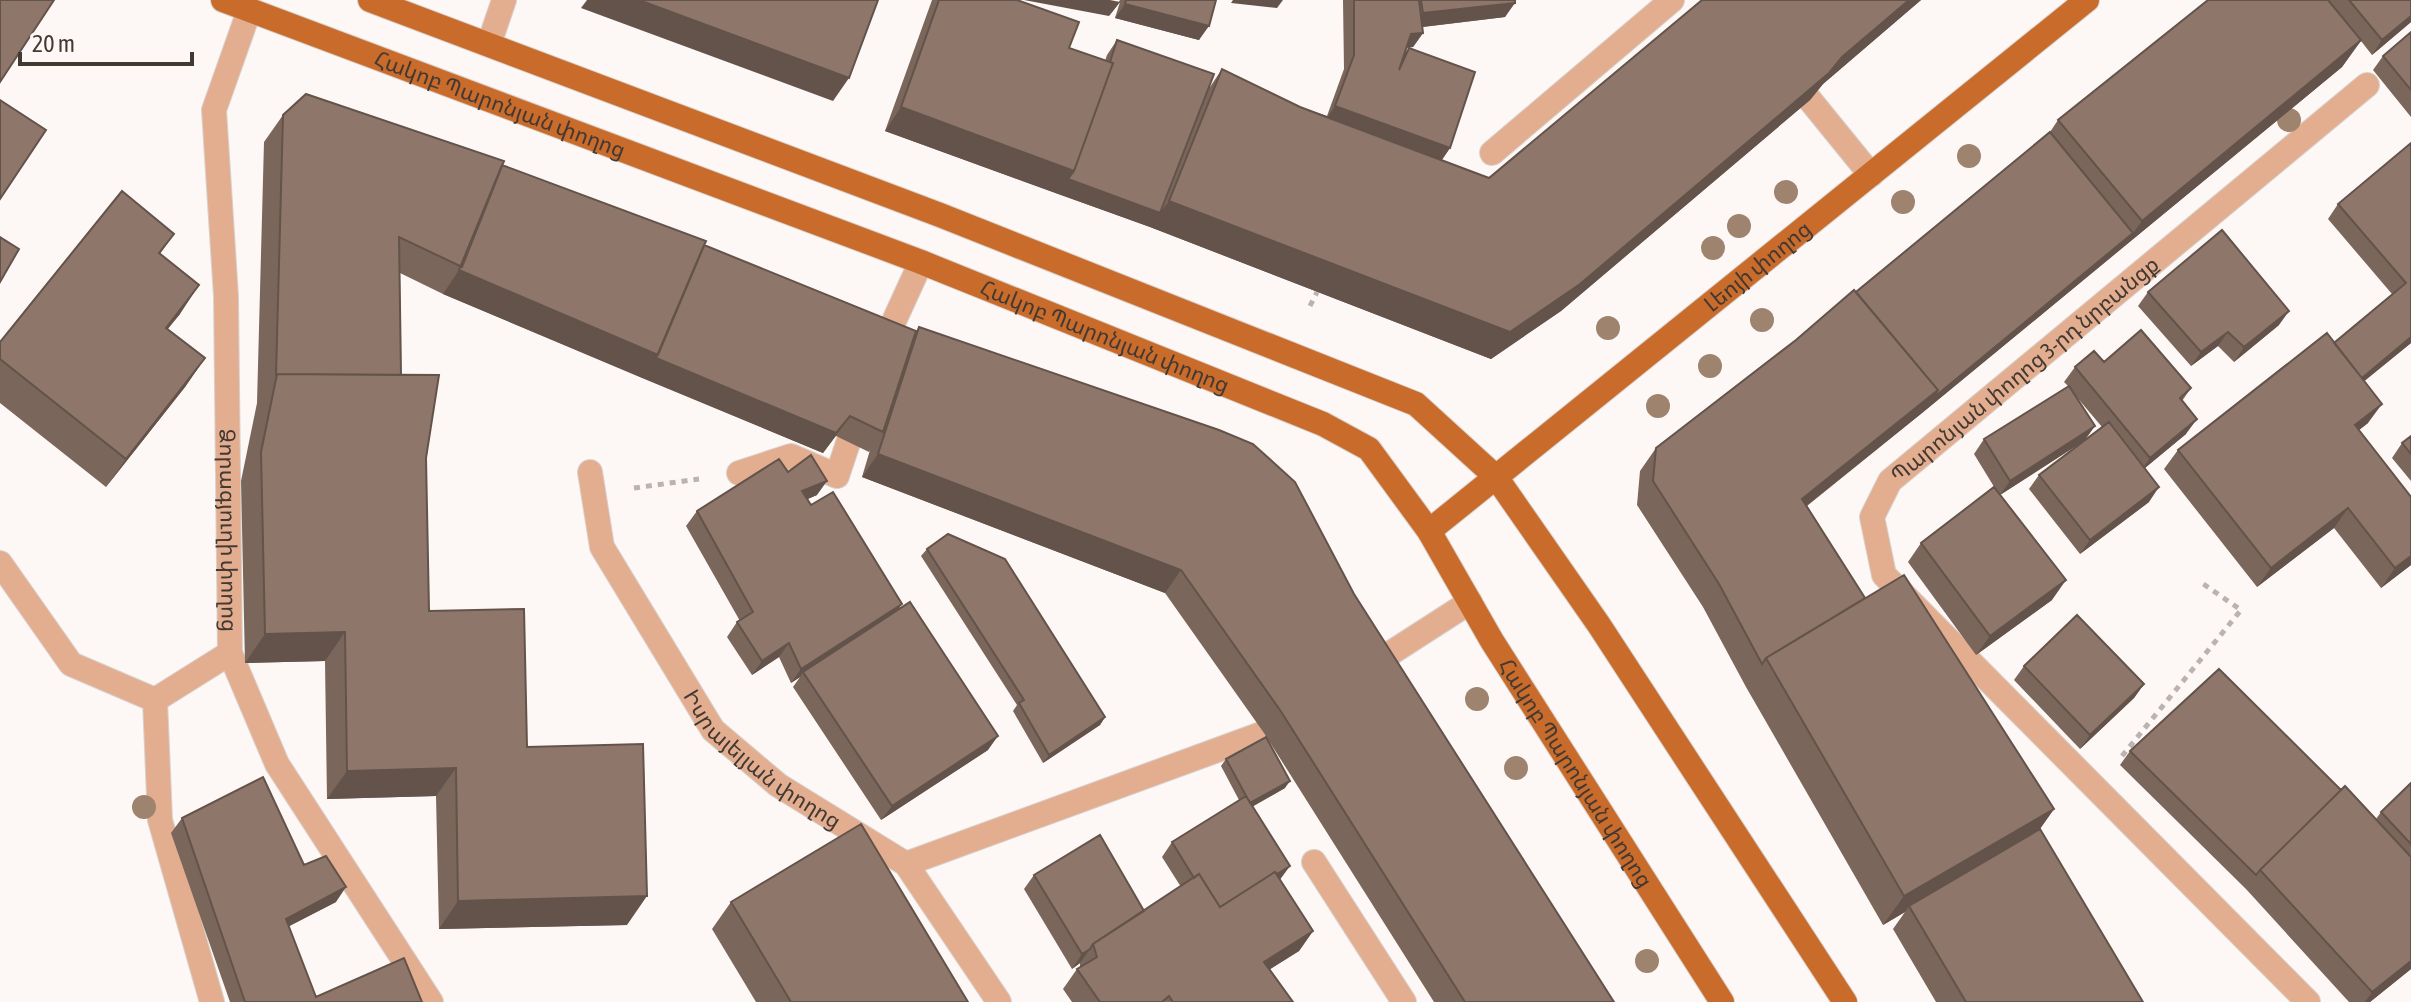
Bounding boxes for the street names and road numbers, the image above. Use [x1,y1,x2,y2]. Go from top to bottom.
street label: Հակոբ Պարոնյան փողոց [371,45,629,163]
street label: Լեոյի փողոց [1699,215,1816,317]
street label: Պարոնյան փողոց 3-րդ նրբանցք [1885,251,2164,488]
street label: Հակոբ Պարոնյան փողոց [977,274,1233,398]
street label: Ձորագյուղի փողոց [214,429,243,632]
street label: Հակոբ Պարոնյան փողոց [1494,654,1658,892]
street label: Իսրայելյան փողոց [678,685,846,834]

